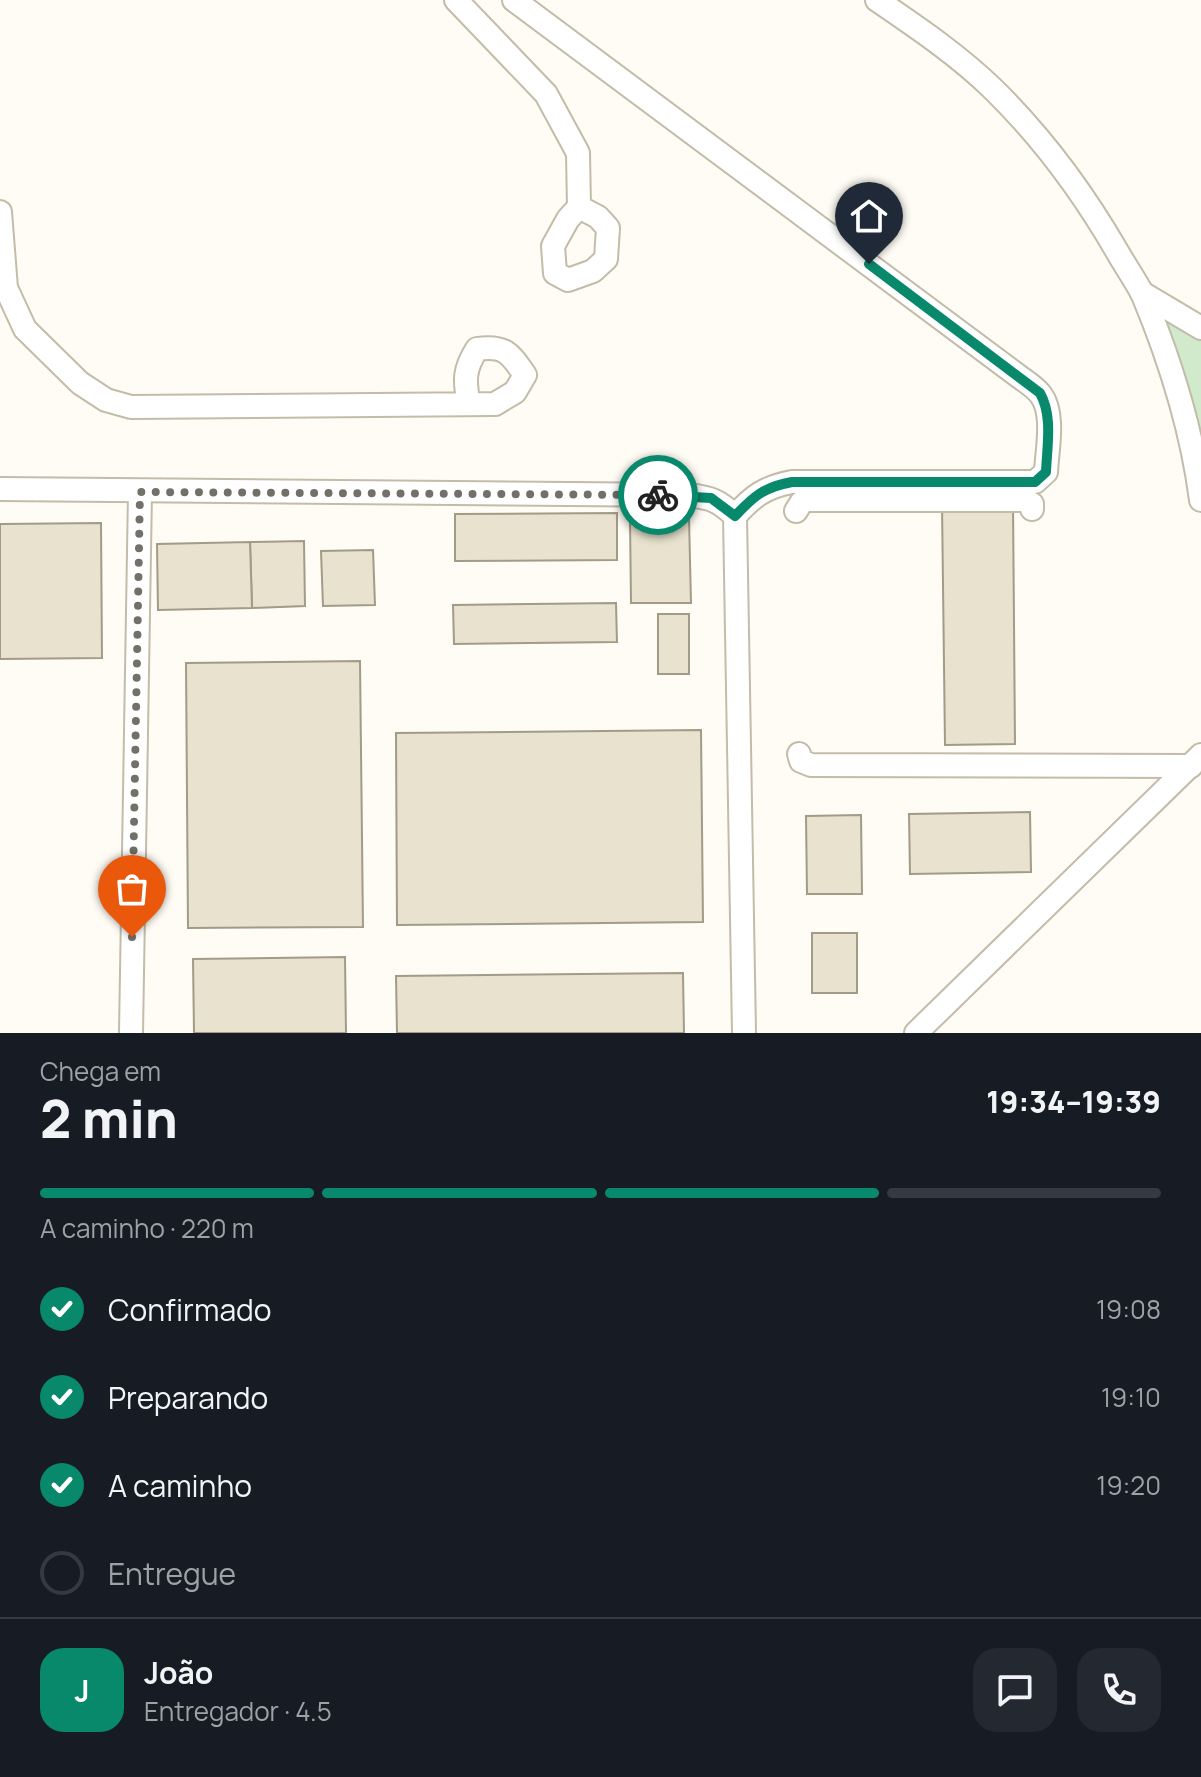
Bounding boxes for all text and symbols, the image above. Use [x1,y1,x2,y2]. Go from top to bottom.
pin [835,182,903,264]
icon: home [847,194,891,238]
courier [618,455,698,535]
icon: bike [636,473,680,517]
pin [98,855,166,937]
icon: bag [110,867,154,911]
text: Chega em [40,1053,161,1089]
text: 19:34–19:39 [986,1081,1161,1122]
text: 2 min [40,1083,178,1154]
text: A caminho · 220 m [40,1210,254,1246]
icon: check [40,1287,84,1331]
text: Confirmado [108,1289,272,1330]
text: 19:08 [1096,1291,1161,1327]
icon: check [40,1375,84,1419]
text: Preparando [108,1377,268,1418]
text: 19:10 [1101,1379,1161,1415]
icon: check [40,1463,84,1507]
text: A caminho [108,1465,252,1506]
text: 19:20 [1096,1467,1161,1503]
text: Entregue [108,1553,236,1594]
button: chat [973,1648,1057,1732]
button: phone [1077,1648,1161,1732]
text: João [144,1652,213,1693]
text: J [74,1670,90,1711]
text: Entregador · 4.5 [144,1693,332,1729]

